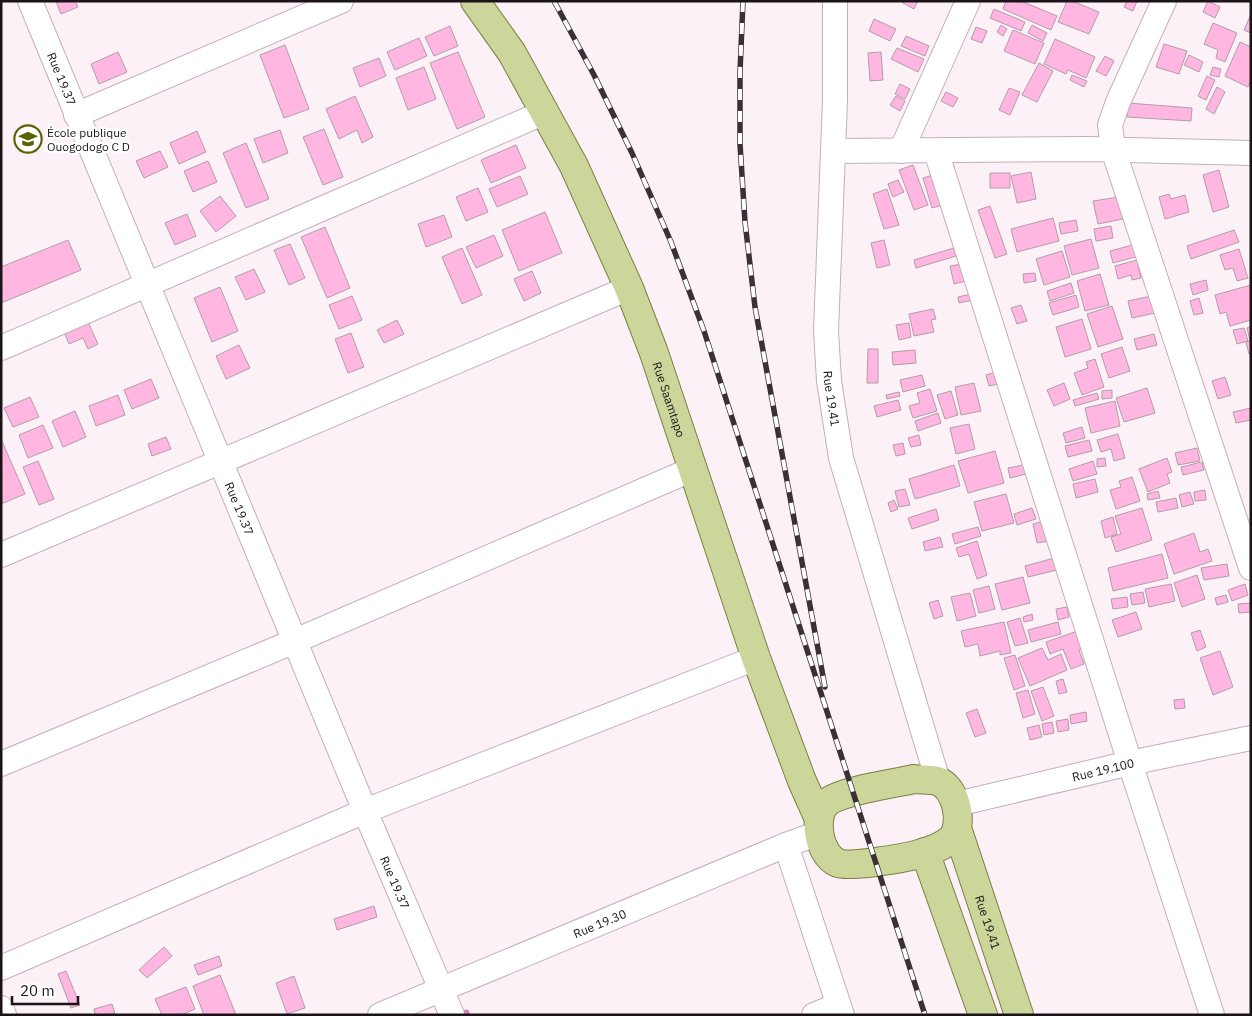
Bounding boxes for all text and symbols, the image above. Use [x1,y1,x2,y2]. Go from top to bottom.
street label: Rue 19.37 [44,50,80,107]
school or university icon: École publique Ouogodogo C D [13,124,43,154]
place label: École publique Ouogodogo C D [47,125,130,154]
street label: Rue Saamtapo [650,360,689,439]
street label: Rue 19.41 [821,370,843,427]
street label: Rue 19.37 [222,480,257,537]
street label: Rue 19.100 [1070,755,1135,784]
street label: Rue 19.37 [377,854,413,911]
street label: Rue 19.41 [972,893,1004,951]
street label: Rue 19.30 [571,905,628,941]
scale bar [12,974,79,1006]
text: 20 m [20,981,55,1000]

